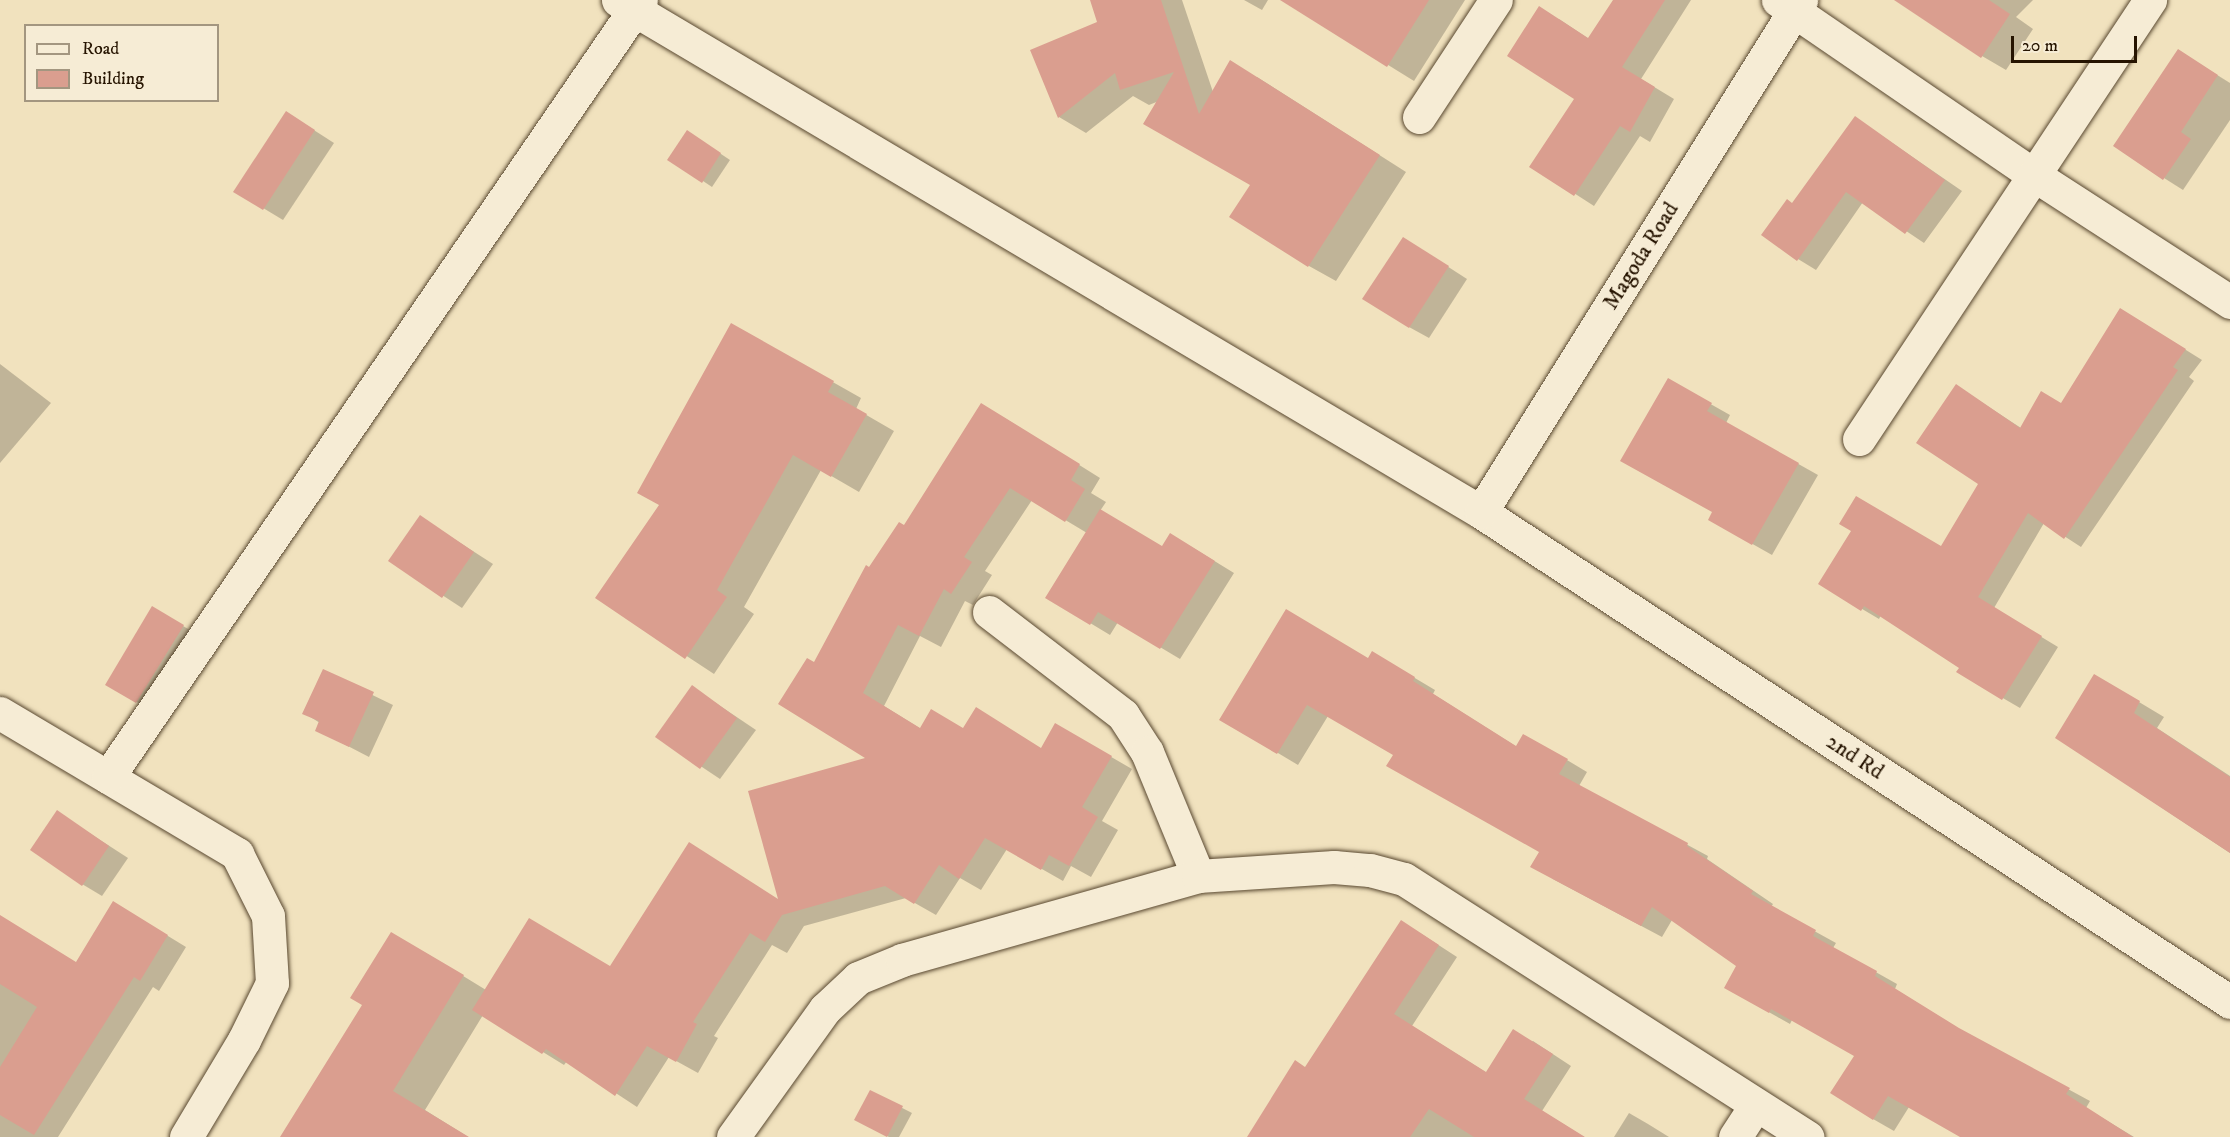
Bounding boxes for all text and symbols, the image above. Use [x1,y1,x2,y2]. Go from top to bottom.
legend [24,24,219,102]
scale bar [2014,24,2140,62]
text: 20 m [2022,35,2058,57]
text: Road [82,38,119,60]
text: Building [82,68,144,90]
street label: Magoda Road [1598,198,1684,314]
street label: 2nd Rd [1821,729,1889,785]

